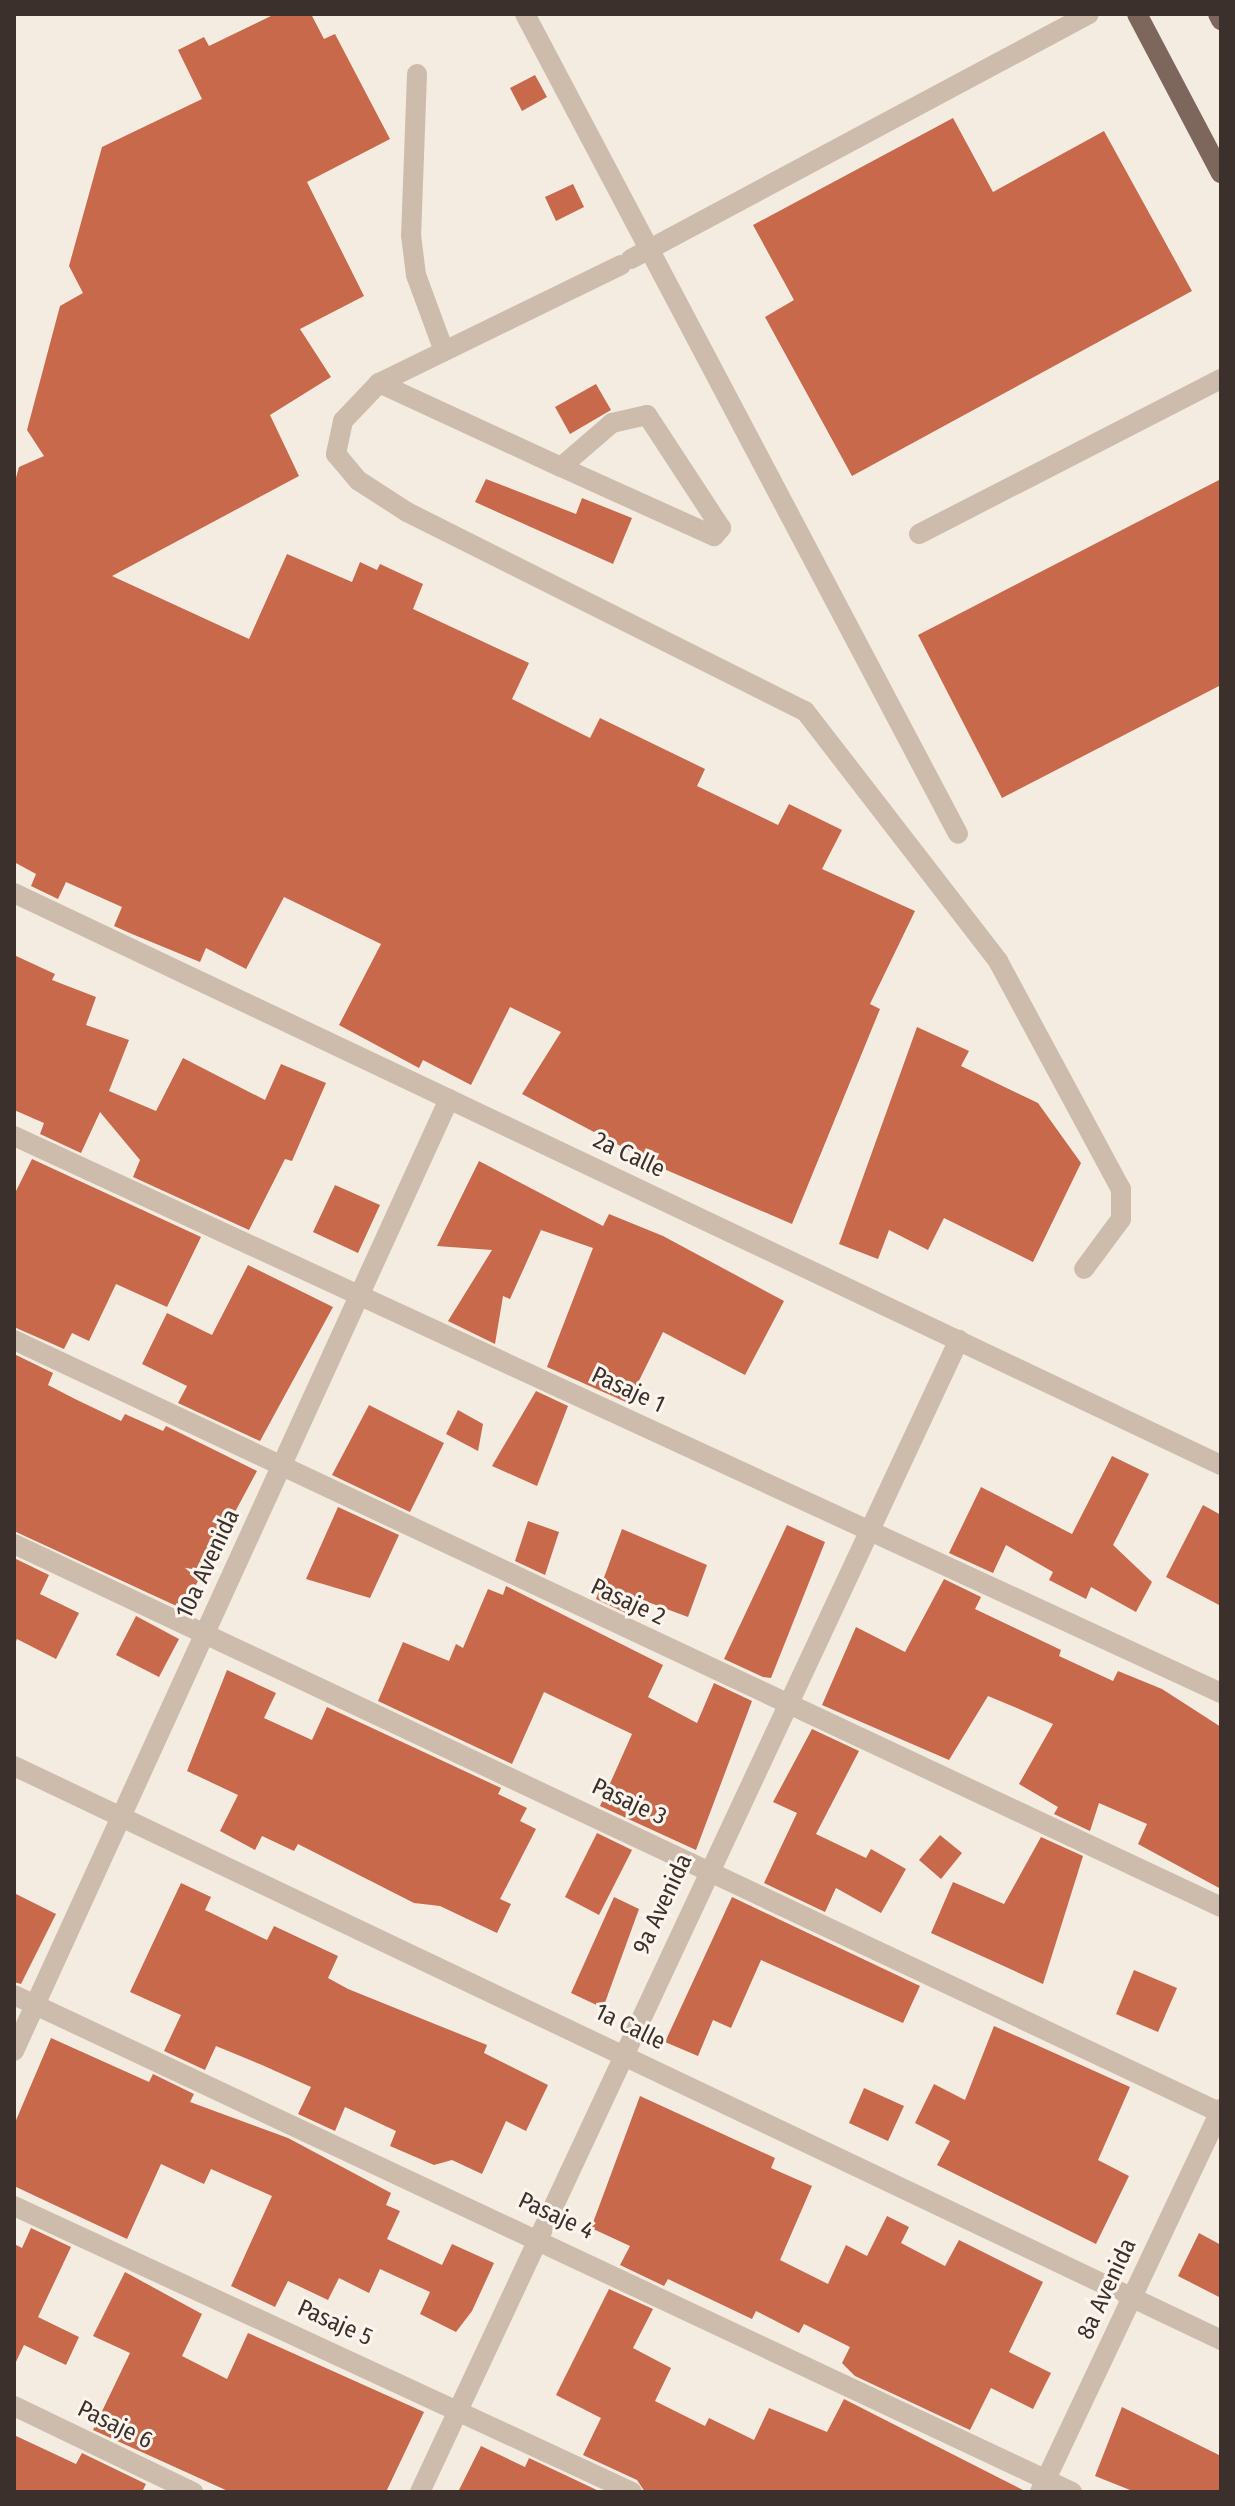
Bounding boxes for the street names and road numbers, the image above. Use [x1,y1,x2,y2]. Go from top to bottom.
street label: 2a Calle [589,1126,669,1184]
street label: Pasaje 1 [587,1361,669,1419]
street label: 10a Avenida [170,1505,246,1623]
street label: Pasaje 2 [586,1572,670,1632]
street label: Pasaje 3 [587,1772,671,1832]
street label: 9a Avenida [627,1849,699,1959]
street label: 1a Calle [590,1998,670,2056]
street label: Pasaje 4 [514,2186,598,2246]
street label: 8a Avenida [1071,2234,1143,2344]
street label: Pasaje 5 [293,2294,377,2352]
street label: Pasaje 6 [73,2395,157,2455]

